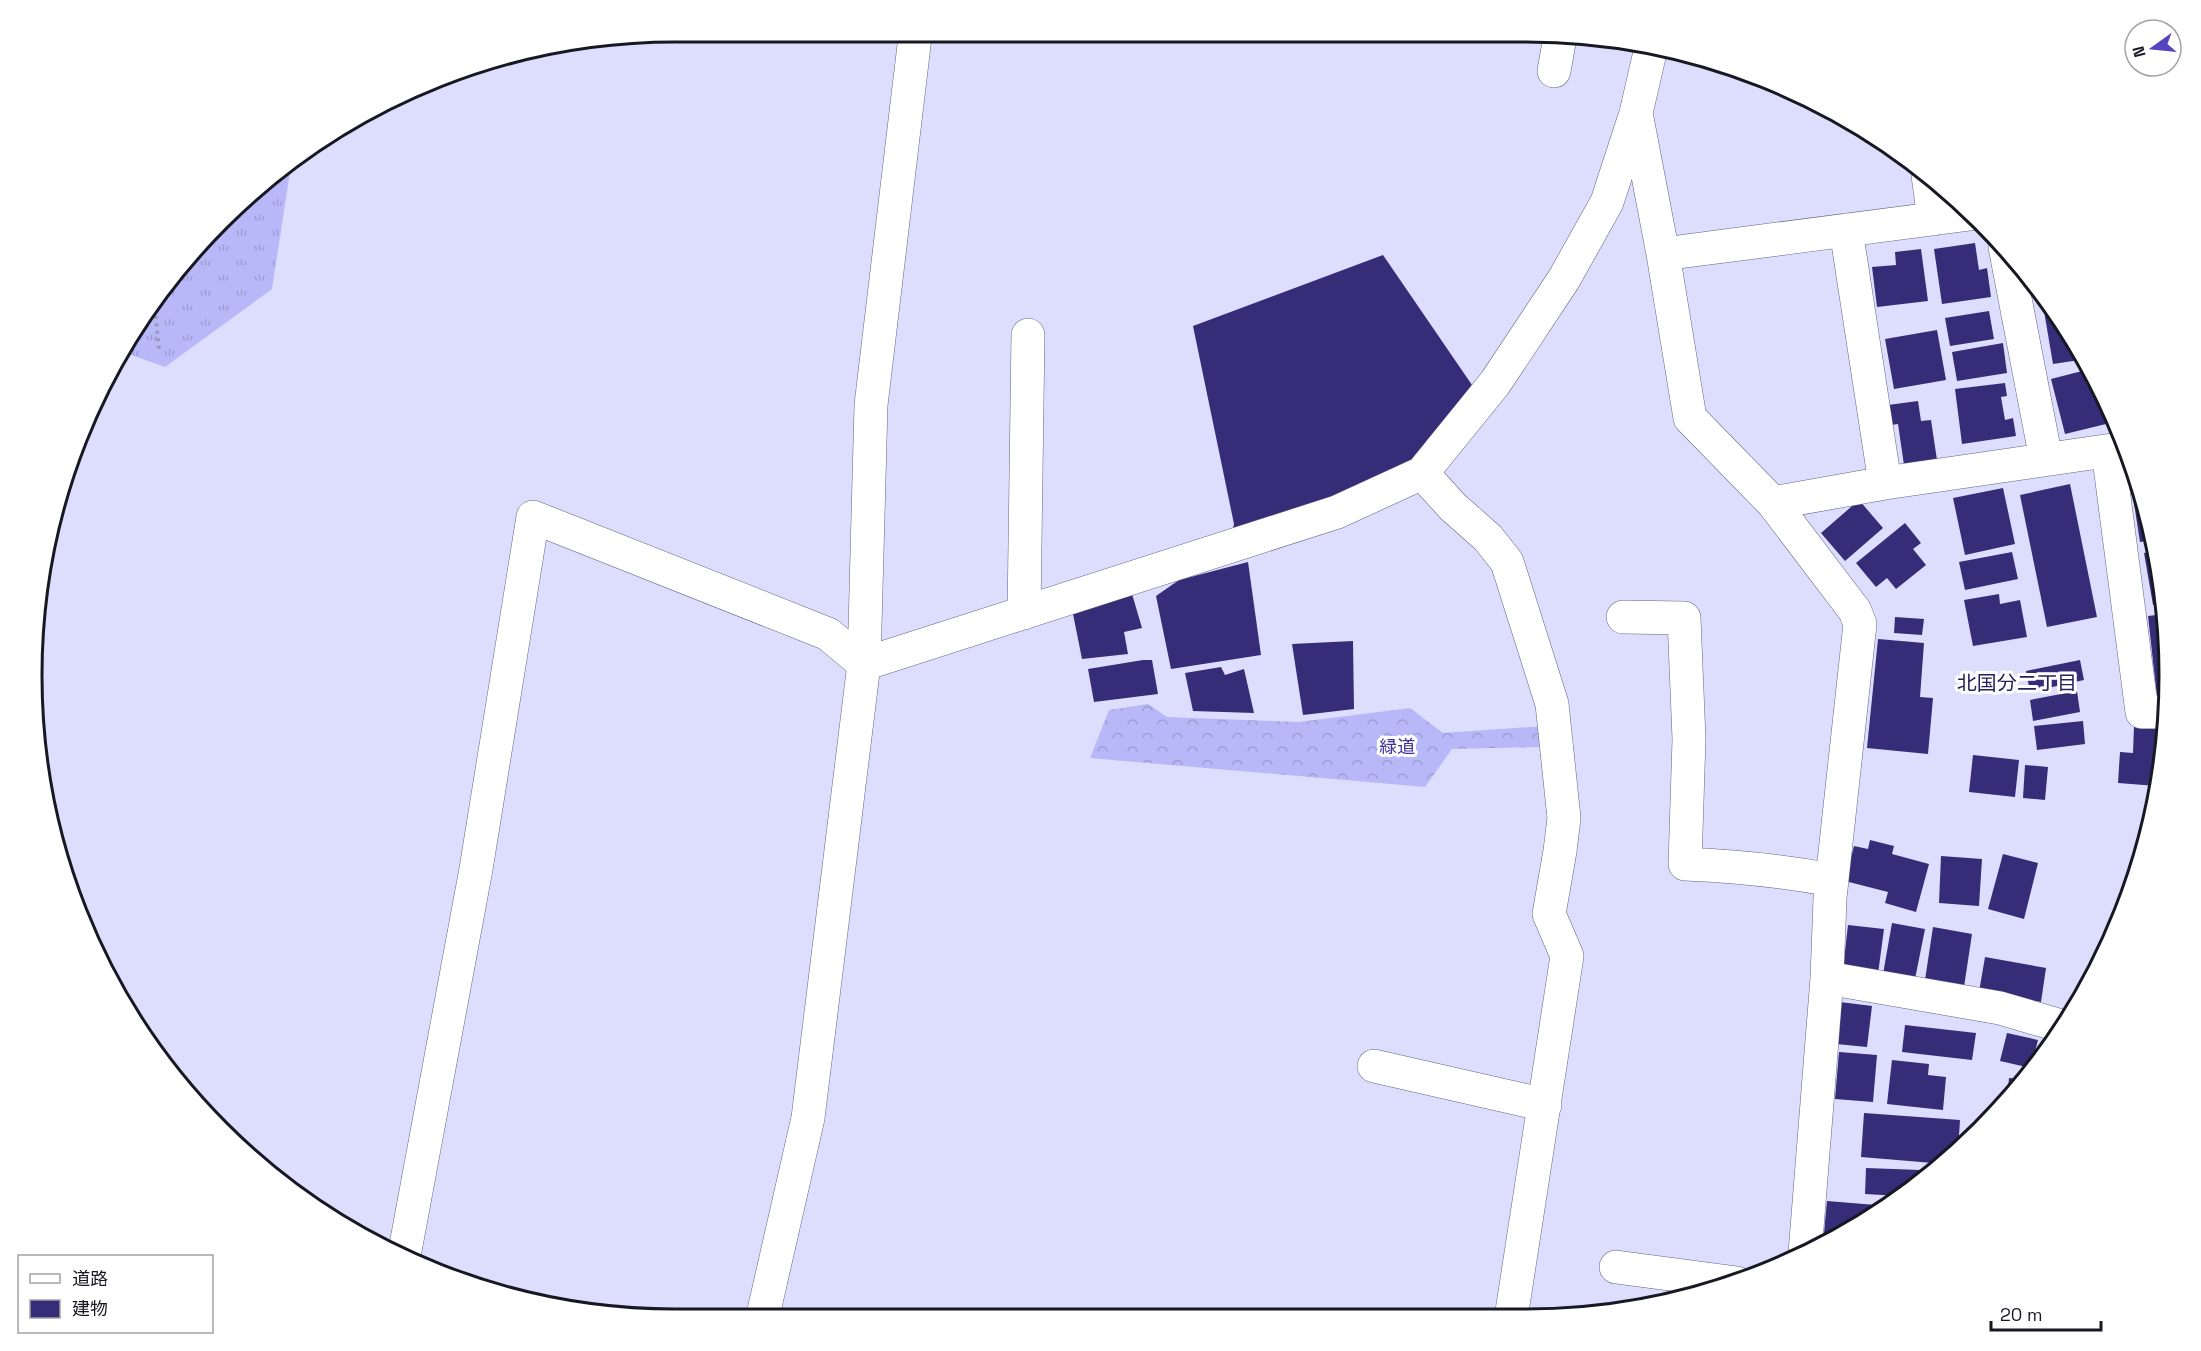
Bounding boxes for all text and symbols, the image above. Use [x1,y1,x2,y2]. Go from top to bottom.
north arrow [2123,18,2183,78]
text: N [2127,44,2151,60]
district label: 北国分二丁目 [1957,670,2077,696]
park label: 緑道 [1379,735,1415,758]
legend [18,1255,213,1333]
text: 道路 [72,1267,108,1290]
scale bar [1991,1294,2100,1332]
text: 建物 [72,1297,108,1320]
text: 20 m [2000,1303,2043,1326]

